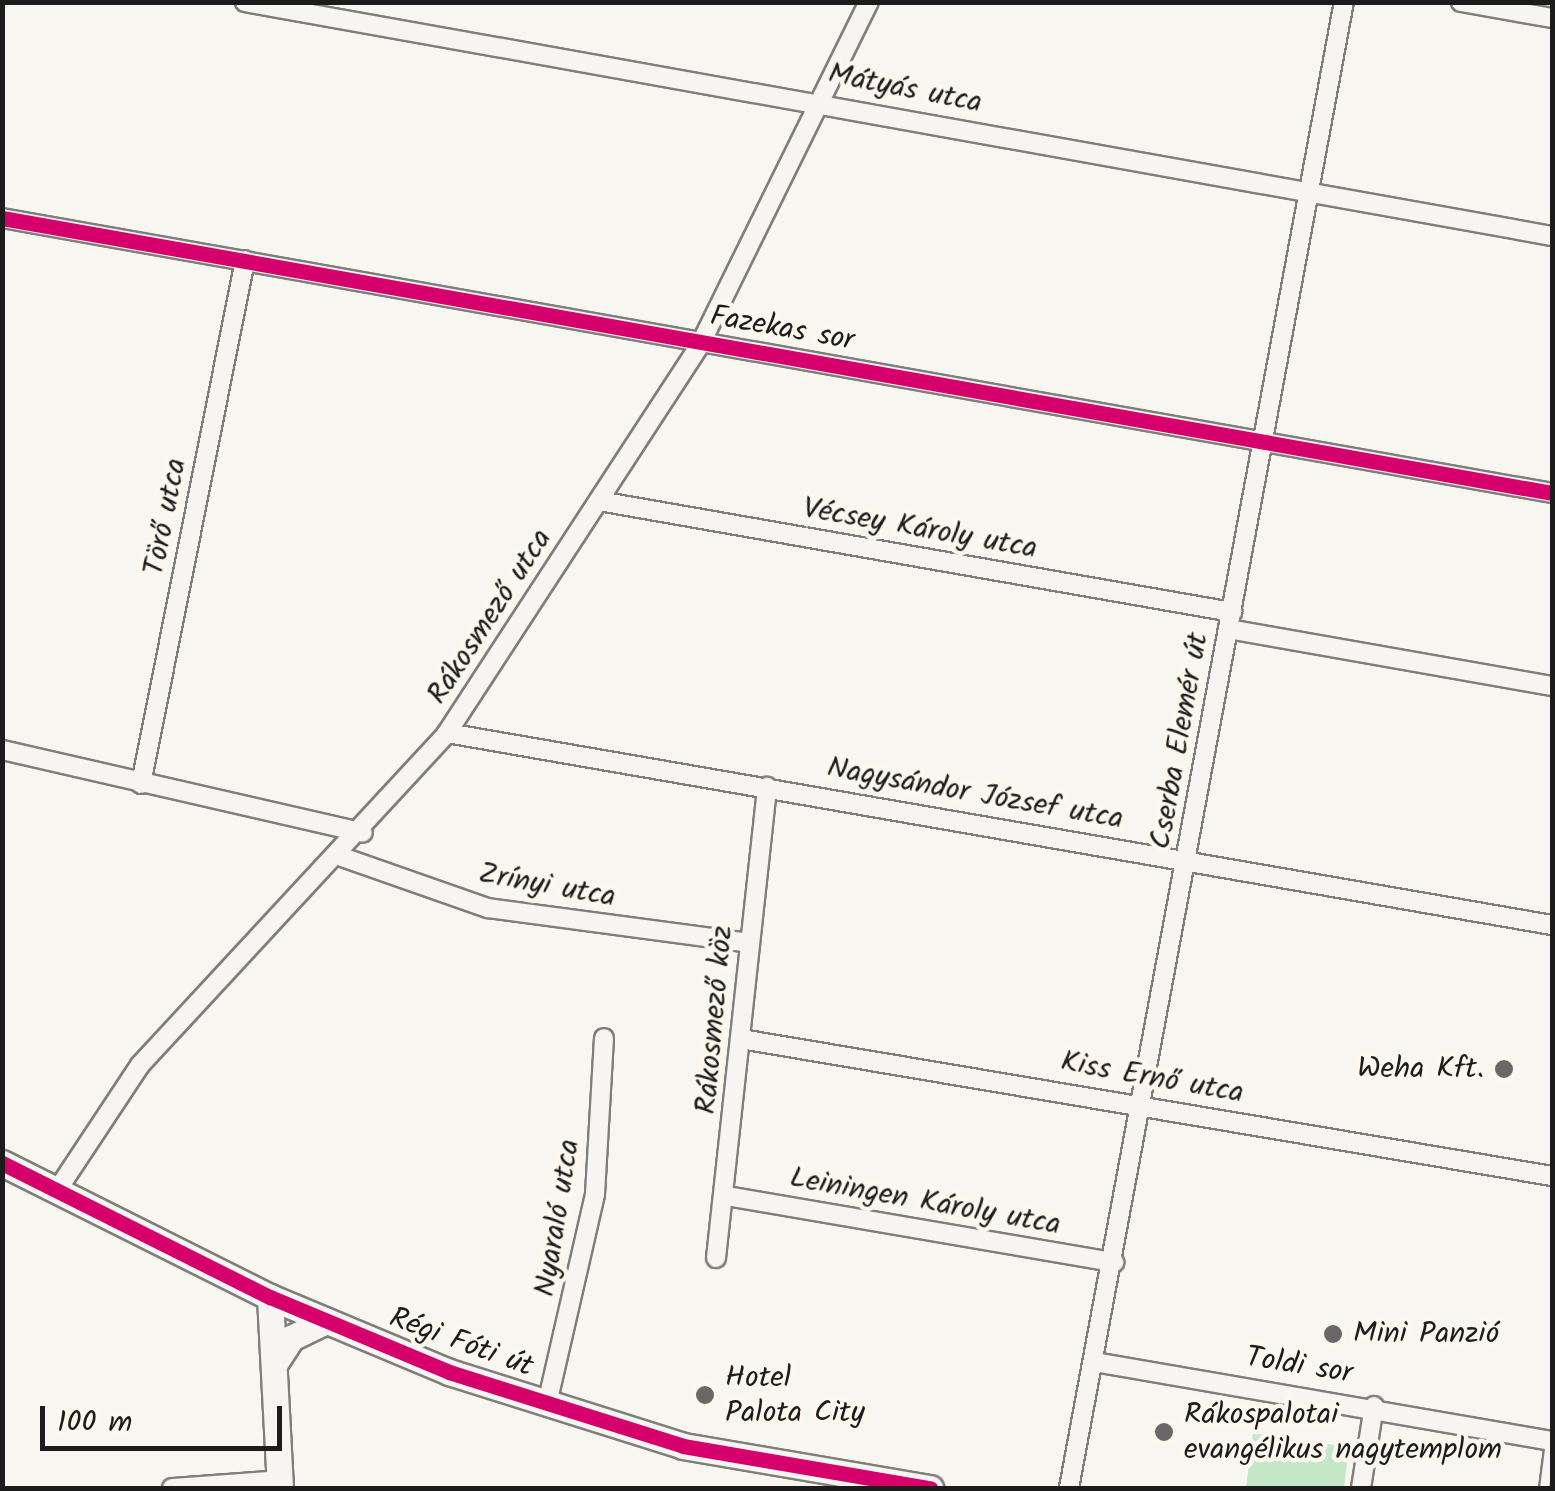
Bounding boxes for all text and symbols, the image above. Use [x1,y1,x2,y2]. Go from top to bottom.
street label: Mátyás utca [825,56,985,122]
street label: Fazekas sor [707,299,857,359]
street label: Törő utca [137,455,195,579]
street label: Vécsey Károly utca [800,491,1040,567]
street label: Rákosmező utca [420,523,560,711]
street label: Cserba Elemér út [1143,630,1217,852]
street label: Nagysándor József utca [824,750,1126,838]
street label: Zrínyi utca [476,856,618,916]
street label: Rákosmező köz [689,924,741,1116]
street label: Kiss Ernő utca [1058,1044,1246,1112]
place label: Weha Kft. [1357,1051,1484,1087]
marker: Weha Kft. [1493,1058,1515,1080]
street label: Nyaraló utca [528,1137,588,1299]
street label: Leiningen Károly utca [787,1160,1063,1244]
street label: Régi Fóti út [384,1300,538,1386]
place label: Mini Panzió [1353,1316,1499,1352]
marker: Mini Panzió [1322,1323,1344,1345]
street label: Toldi sor [1243,1340,1355,1392]
place label: Hotel Palota City [725,1360,865,1430]
marker: Hotel Palota City [694,1384,716,1406]
scale bar [45,1386,288,1448]
place label: Rákospalotai evangélikus nagytemplom [1184,1397,1502,1468]
text: 100 m [57,1399,132,1447]
marker: Rákospalotai evangélikus nagytemplom [1153,1421,1175,1443]

